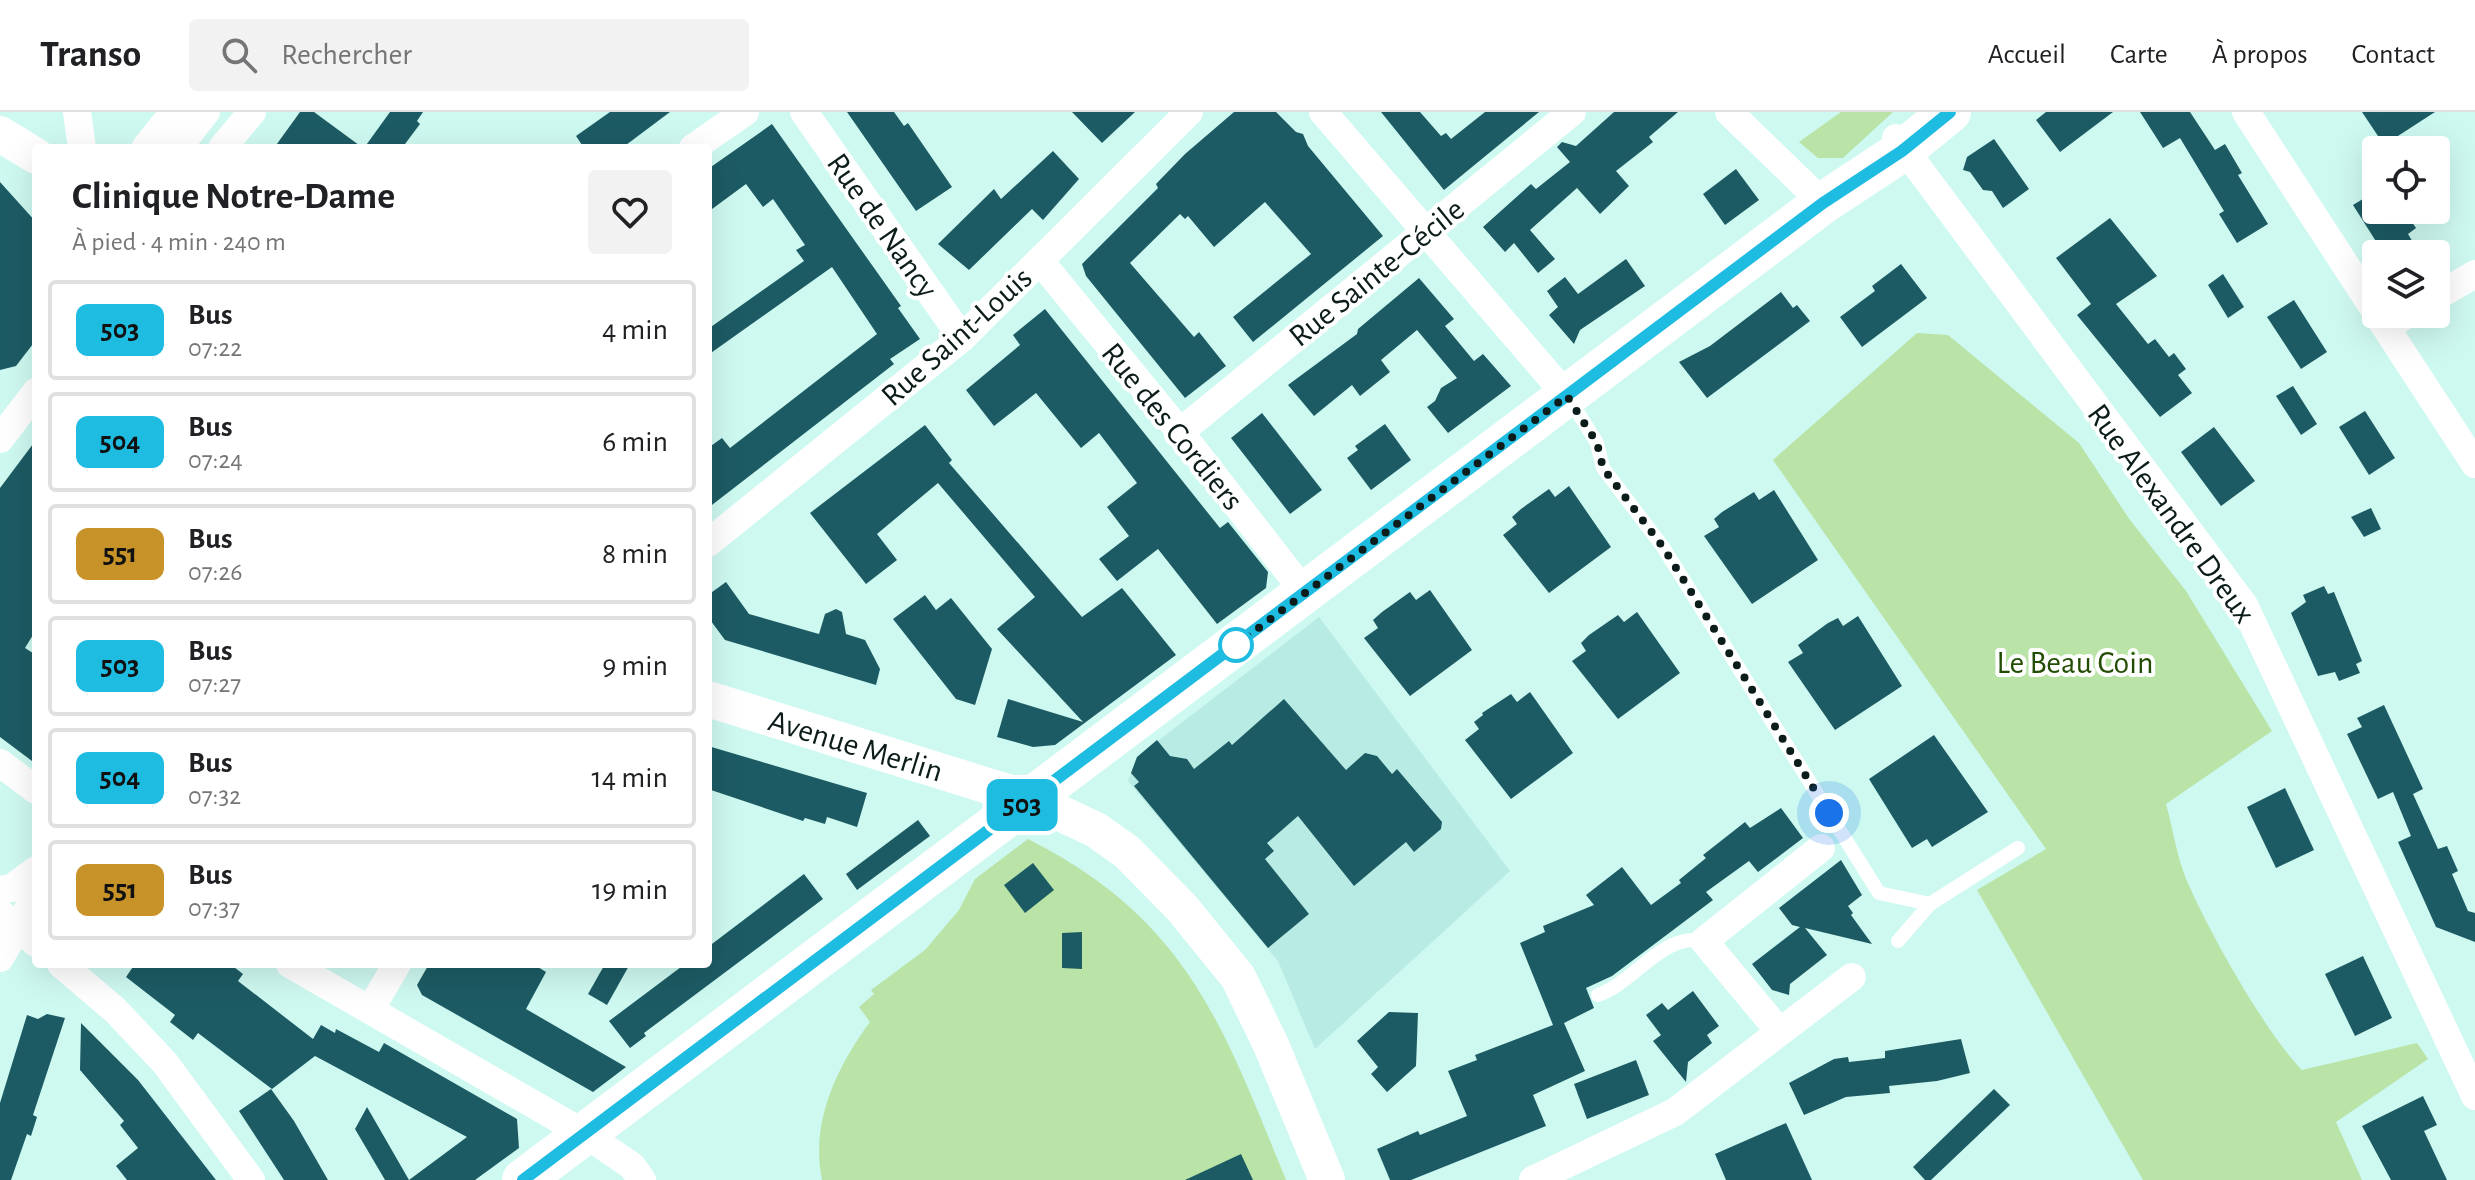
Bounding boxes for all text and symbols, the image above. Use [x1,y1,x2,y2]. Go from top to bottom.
search box [189,19,749,91]
icon: search [217,33,261,77]
text: Transo [40,36,141,74]
text: Rechercher [281,40,412,70]
text: Accueil [1988,41,2066,69]
text: Carte [2110,41,2168,69]
text: À propos [2212,41,2308,69]
text: Contact [2352,41,2435,69]
map controls [2362,136,2450,328]
button: locate [2362,136,2450,224]
street label: Rue de Nancy [821,147,944,304]
button: heart [588,170,672,254]
text: Clinique Notre-Dame [72,178,395,216]
street label: Rue Sainte-Cécile [1283,193,1470,353]
text: À pied · 4 min · 240 m [72,229,286,255]
button: layers [2362,240,2450,328]
street label: Rue Saint-Louis [875,261,1038,412]
text: Bus [188,300,233,330]
text: 4 min [602,315,668,345]
text: 503 [101,316,139,344]
text: 07:22 [188,335,242,361]
street label: Rue des Cordiers [1095,337,1249,516]
street label: Rue Alexandre Dreux [2081,398,2261,629]
text: Bus [188,412,233,442]
text: 6 min [602,427,668,457]
text: 504 [100,428,140,456]
text: 07:24 [188,447,243,473]
text: Bus [188,524,233,554]
text: 8 min [602,539,668,569]
text: 551 [103,540,137,568]
text: 07:26 [188,559,243,585]
unlabelled marker [1219,628,1253,662]
text: Bus [188,636,233,666]
park label: Le Beau Coin [1997,647,2153,679]
text: 9 min [602,651,668,681]
text: 503 [101,652,139,680]
text: 07:27 [188,671,241,697]
street label: Avenue Merlin [765,704,947,788]
text: Bus [188,748,233,778]
text: 14 min [592,763,668,793]
text: 504 [100,764,140,792]
line badge: 503 [976,779,1068,831]
text: 07:32 [188,783,241,809]
text: 503 [1003,791,1041,819]
your location [1809,793,1849,833]
text: Bus [188,860,233,890]
text: 19 min [592,875,668,905]
text: 551 [103,876,137,904]
text: 07:37 [188,895,240,921]

